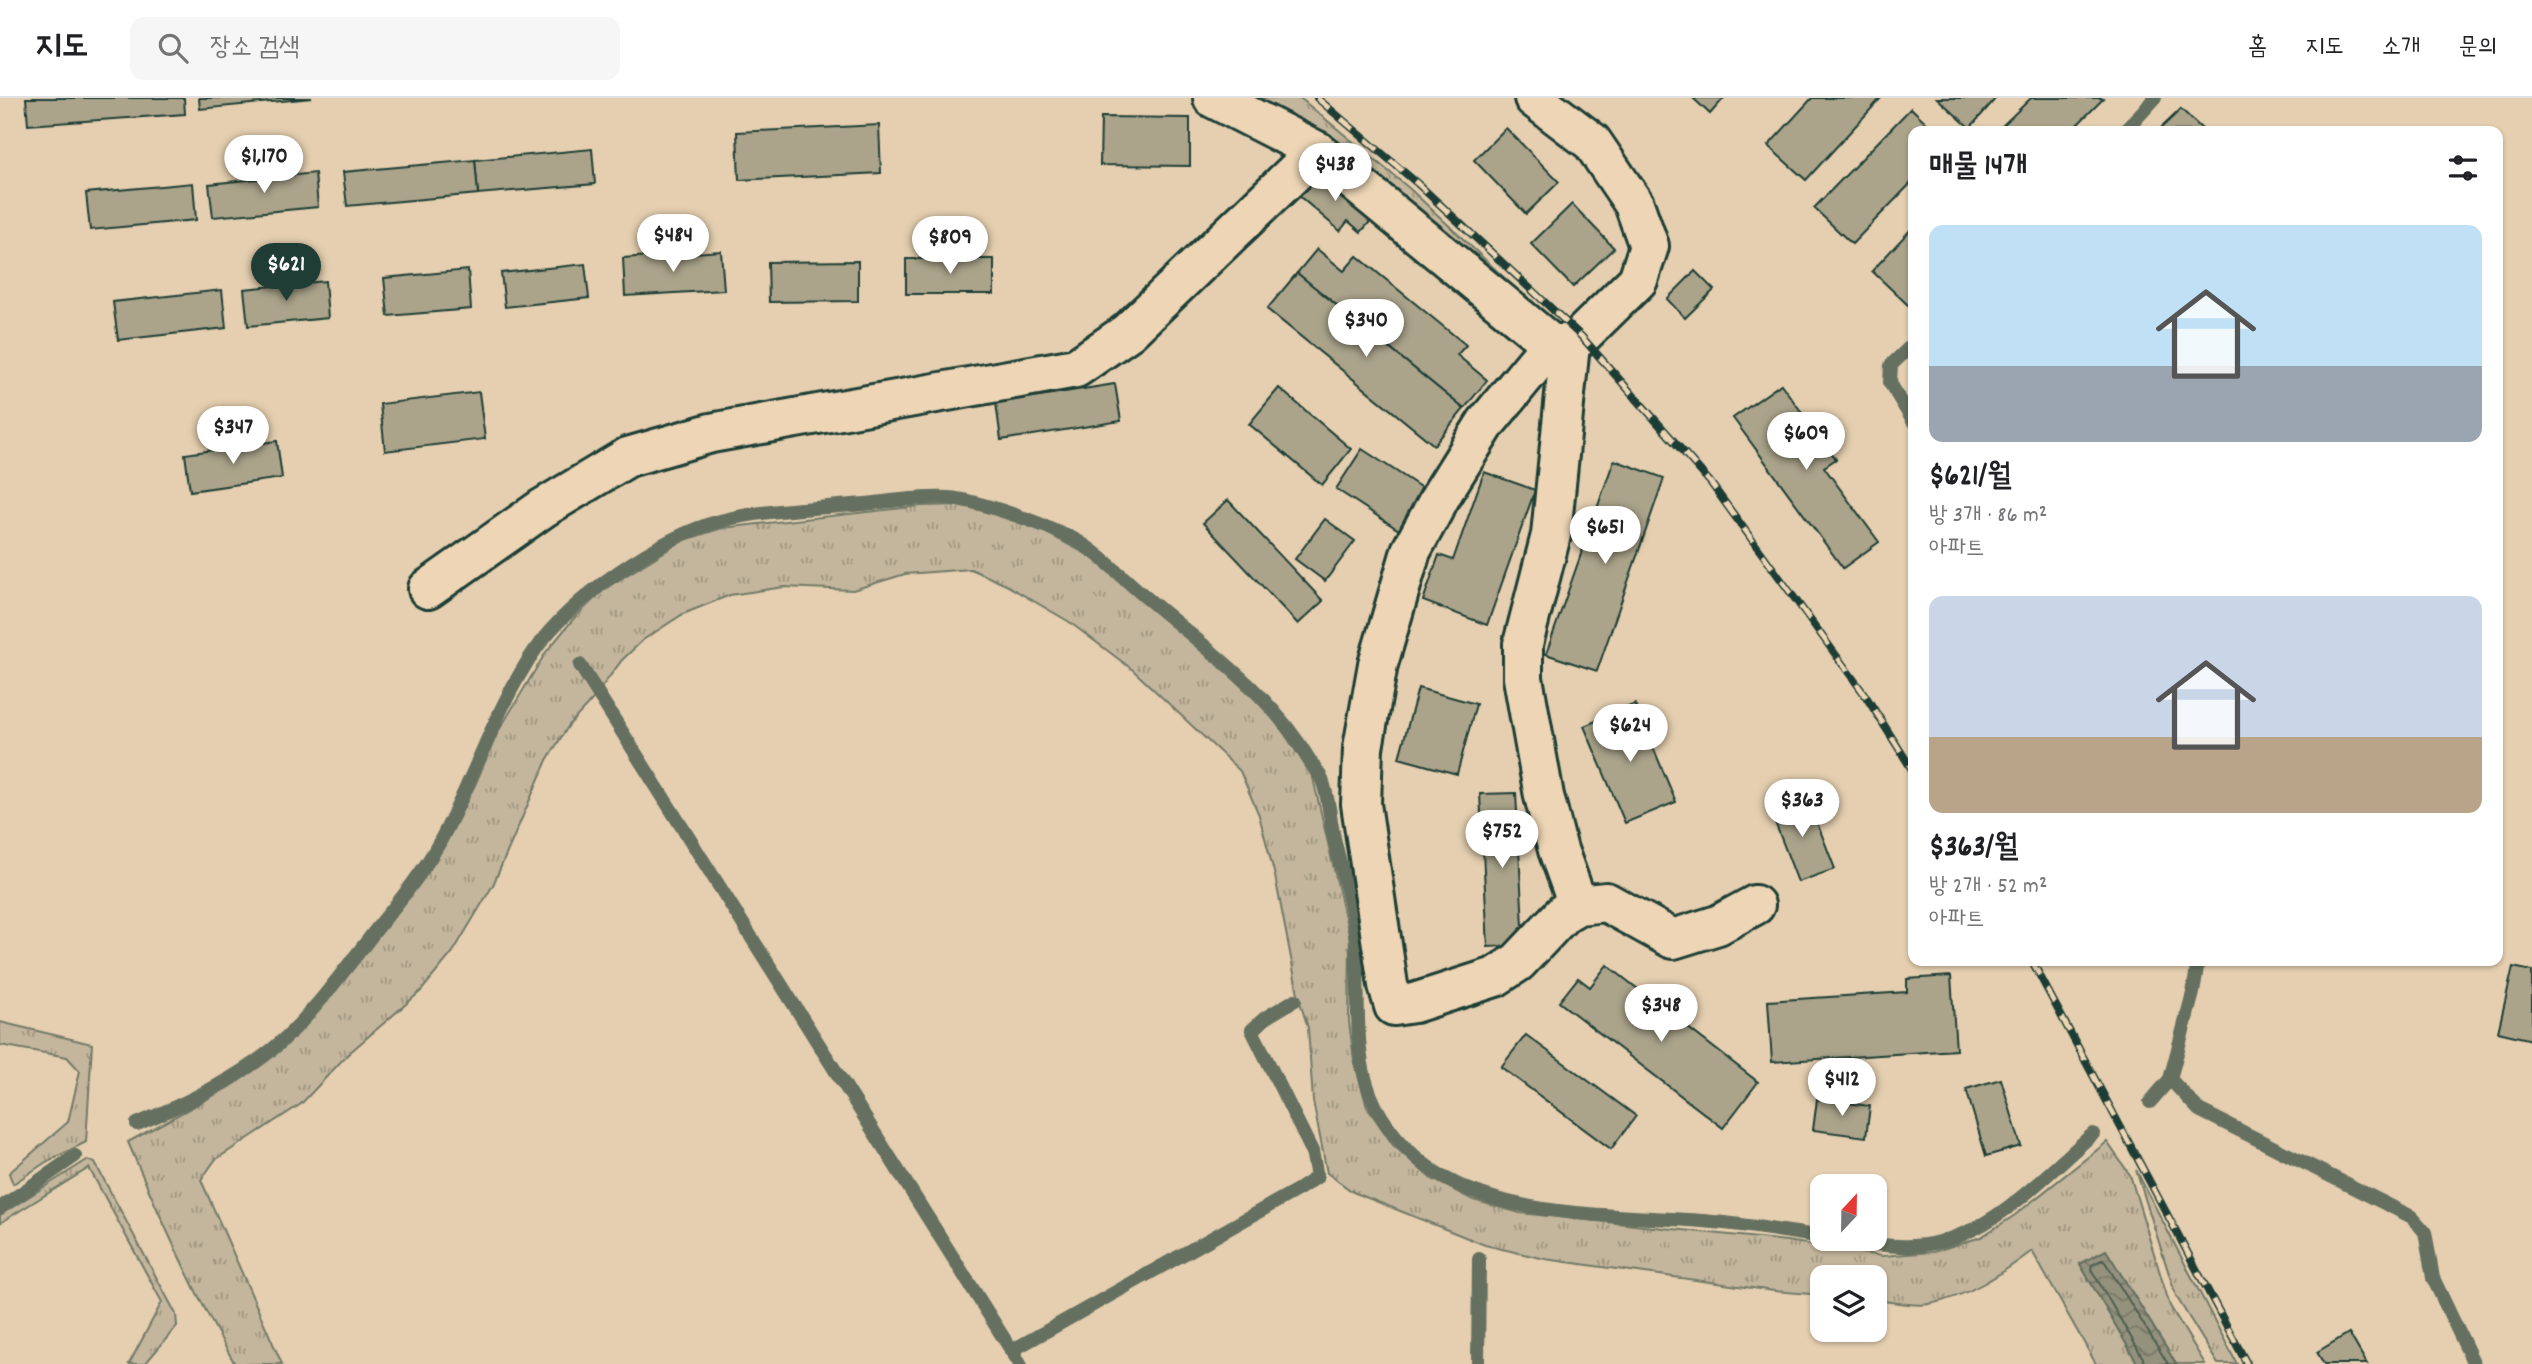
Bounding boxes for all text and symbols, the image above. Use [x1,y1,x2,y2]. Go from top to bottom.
search box [130,17,620,80]
text: 지도 [35,25,88,72]
icon: search [154,29,192,67]
text: 장소 검색 [210,30,300,67]
text: 홈 [2248,31,2267,65]
text: 지도 [2305,31,2344,65]
text: 소개 [2382,31,2420,65]
text: 문의 [2458,31,2497,65]
pin: $1,170 [207,136,321,195]
text: $1,170 [240,141,288,174]
pin: $438 [1294,144,1376,203]
text: 매물 14개 [1929,147,2027,190]
text: $438 [1315,149,1355,182]
icon: filters [2444,149,2482,187]
pin: $484 [632,214,714,274]
pin: $809 [909,216,991,276]
text: $484 [653,220,693,253]
text: $809 [928,222,972,255]
pin: $621 [245,244,327,303]
text: $621 [267,249,305,282]
icon: home [2143,271,2269,397]
pin: $340 [1325,300,1407,359]
text: $340 [1344,305,1388,338]
pin: $347 [192,406,274,466]
text: $347 [213,412,253,445]
pin: $609 [1765,412,1847,472]
text: $609 [1783,418,1829,451]
text: $621/월 [1929,457,2011,500]
text: 방 3개 · 86 m² [1929,500,2047,533]
pin: $651 [1564,506,1646,566]
text: $651 [1586,512,1624,545]
text: 아파트 [1929,533,1985,566]
icon: home [2143,642,2269,768]
pin: $624 [1589,704,1671,764]
text: $624 [1609,710,1651,743]
pin: $363 [1761,780,1843,839]
text: $363 [1780,785,1824,818]
pin: $752 [1461,810,1543,870]
text: $752 [1481,816,1523,849]
text: $363/월 [1929,828,2018,871]
text: 방 2개 · 52 m² [1929,871,2047,904]
text: 아파트 [1929,904,1985,937]
pin: $348 [1620,984,1702,1044]
text: $348 [1641,990,1681,1023]
pin: $412 [1801,1058,1883,1118]
text: $412 [1824,1064,1860,1097]
north arrow [1810,1174,1886,1251]
map controls [1810,1174,1887,1342]
button: layers [1810,1265,1887,1342]

